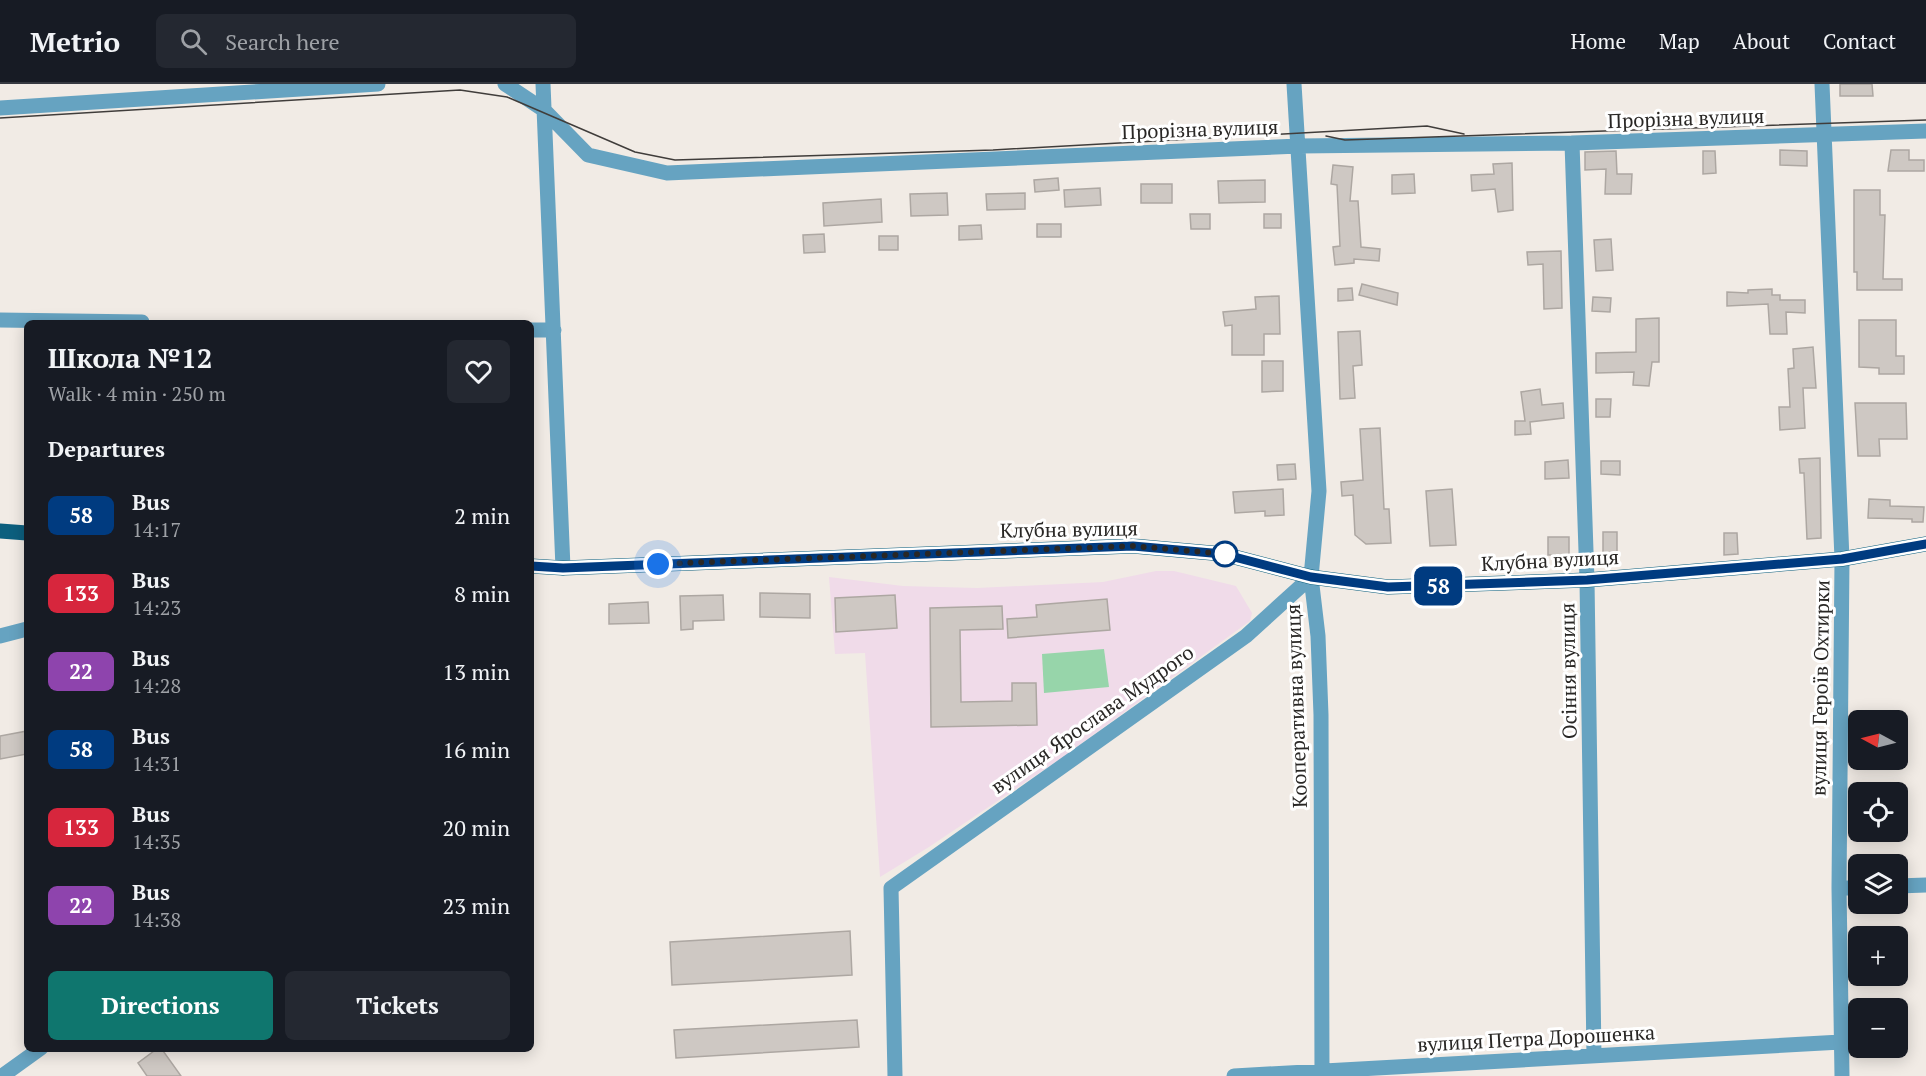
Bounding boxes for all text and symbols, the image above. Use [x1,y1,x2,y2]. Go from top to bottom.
search box [156,14,576,68]
text: Metrio [30,23,120,60]
icon: search [177,25,210,58]
text: Search here [225,27,340,56]
text: Home [1570,27,1626,55]
text: Map [1659,27,1700,55]
text: About [1733,27,1790,55]
text: Contact [1823,27,1896,55]
street label: Прорізна вулиця [1607,102,1765,134]
street label: Прорізна вулиця [1121,113,1279,145]
text: Школа №12 [48,339,213,376]
button: heart [447,340,510,403]
text: Walk · 4 min · 250 m [48,380,226,407]
text: Departures [48,434,165,463]
text: Bus [132,487,170,516]
text: 58 [69,501,93,529]
text: 2 min [454,501,510,530]
street label: Клубна вулиця [1000,514,1138,544]
text: 14:17 [132,516,181,543]
unlabelled marker [1212,541,1238,567]
street label: Клубна вулиця [1480,543,1620,577]
your location [643,549,673,579]
text: Bus [132,565,170,594]
line badge: 58 [1411,566,1465,606]
text: 58 [1426,572,1450,600]
text: 133 [63,579,99,607]
text: 8 min [454,579,510,608]
street label: вулиця Героїв Охтирки [1805,580,1835,796]
text: 14:23 [132,594,181,621]
street label: Осіння вулиця [1553,603,1583,739]
street label: Кооперативна вулиця [1279,604,1313,808]
street label: вулиця Ярослава Мудрого [985,639,1199,799]
text: Bus [132,643,170,672]
text: 22 [69,657,93,685]
text: 13 min [443,657,510,686]
text: 14:28 [132,672,181,699]
north arrow [1848,710,1908,770]
map controls [1848,710,1908,1058]
text: Bus [132,721,170,750]
text: 58 [69,735,93,763]
text: 16 min [443,735,510,764]
text: 14:31 [132,750,181,777]
button: locate [1848,782,1908,842]
text: Bus [132,799,170,828]
text: 133 [63,813,99,841]
text: 20 min [443,813,510,842]
text: 14:35 [132,828,181,855]
button: layers [1848,854,1908,914]
text: Bus [132,877,170,906]
text: 22 [69,891,93,919]
text: 23 min [443,891,510,920]
text: 14:38 [132,906,181,933]
button: + [1848,926,1908,986]
button: Directions [48,971,273,1040]
button: Tickets [285,971,510,1040]
button: − [1848,998,1908,1058]
street label: вулиця Петра Дорошенка [1416,1018,1656,1058]

